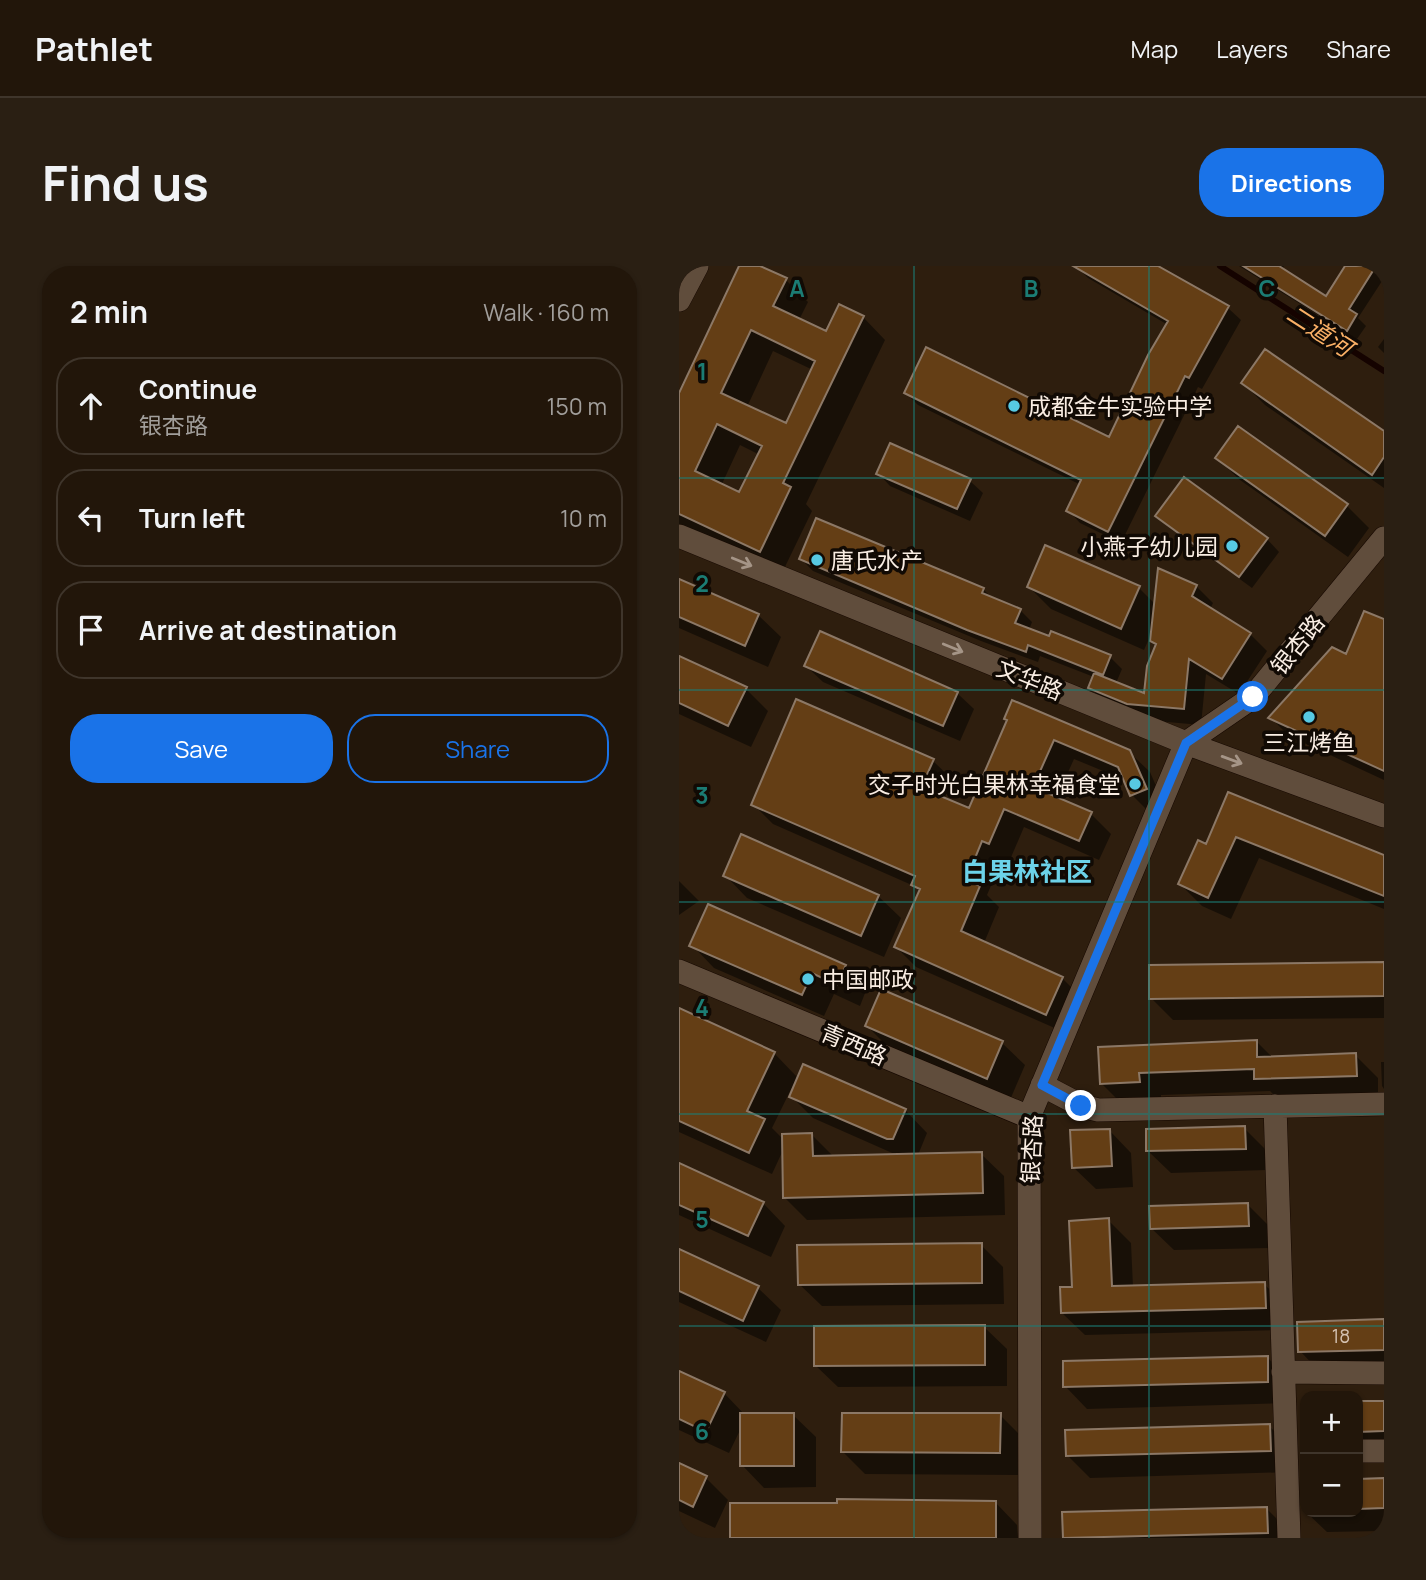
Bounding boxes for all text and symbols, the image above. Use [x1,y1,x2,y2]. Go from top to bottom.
text: Pathlet [35,26,153,71]
text: Map [1131,32,1178,65]
text: Layers [1216,32,1288,65]
text: Share [1326,32,1391,65]
button: Directions [1199,148,1384,217]
text: Find us [42,149,209,216]
text: A [789,272,805,304]
text: B [1024,272,1038,304]
text: C [1259,272,1276,304]
text: 2 min [70,291,148,332]
text: Walk · 160 m [483,296,609,328]
water label: 二道河 [1281,297,1363,366]
text: 1 [697,355,707,387]
text: Continue [139,371,257,407]
icon: ahead [72,387,110,425]
text: 150 m [547,390,607,422]
place label: 成都金牛实验中学 [1028,390,1212,422]
marker: 成都金牛实验中学 [1006,398,1022,414]
text: 银杏路 [139,409,208,441]
icon: left [72,499,110,537]
text: Turn left [139,500,246,536]
text: 10 m [560,502,607,534]
place label: 小燕子幼儿园 [1080,530,1218,562]
marker: 小燕子幼儿园 [1224,538,1240,554]
place label: 唐氏水产 [831,544,923,576]
marker: 唐氏水产 [809,552,825,568]
one-way arrow [731,556,753,569]
text: 2 [695,567,709,599]
street label: 银杏路 [1263,607,1331,681]
icon: arrive [72,611,110,649]
text: Arrive at destination [139,612,397,648]
one-way arrow [942,642,963,655]
street label: 文华路 [992,651,1068,707]
route start [1237,681,1268,712]
marker: 三江烤鱼 [1301,709,1317,725]
button: Save [70,714,333,783]
button: Share [347,714,609,783]
place label: 三江烤鱼 [1263,726,1355,758]
one-way arrow [1221,754,1243,767]
place label: 交子时光白果林幸福食堂 [868,768,1121,800]
marker: 交子时光白果林幸福食堂 [1127,776,1143,792]
text: 3 [695,779,709,811]
district label: 白果林社区 [962,853,1092,889]
place label: 中国邮政 [822,963,914,995]
marker: 中国邮政 [800,971,816,987]
text: 4 [695,991,709,1023]
street label: 青西路 [816,1016,892,1072]
route end [1065,1090,1096,1121]
street label: 银杏路 [1013,1114,1049,1184]
text: 5 [695,1203,709,1235]
house number: 18 [1332,1323,1350,1349]
map controls [1300,1391,1363,1517]
button: + [1300,1391,1363,1454]
text: 6 [695,1415,709,1447]
button: − [1300,1454,1363,1517]

